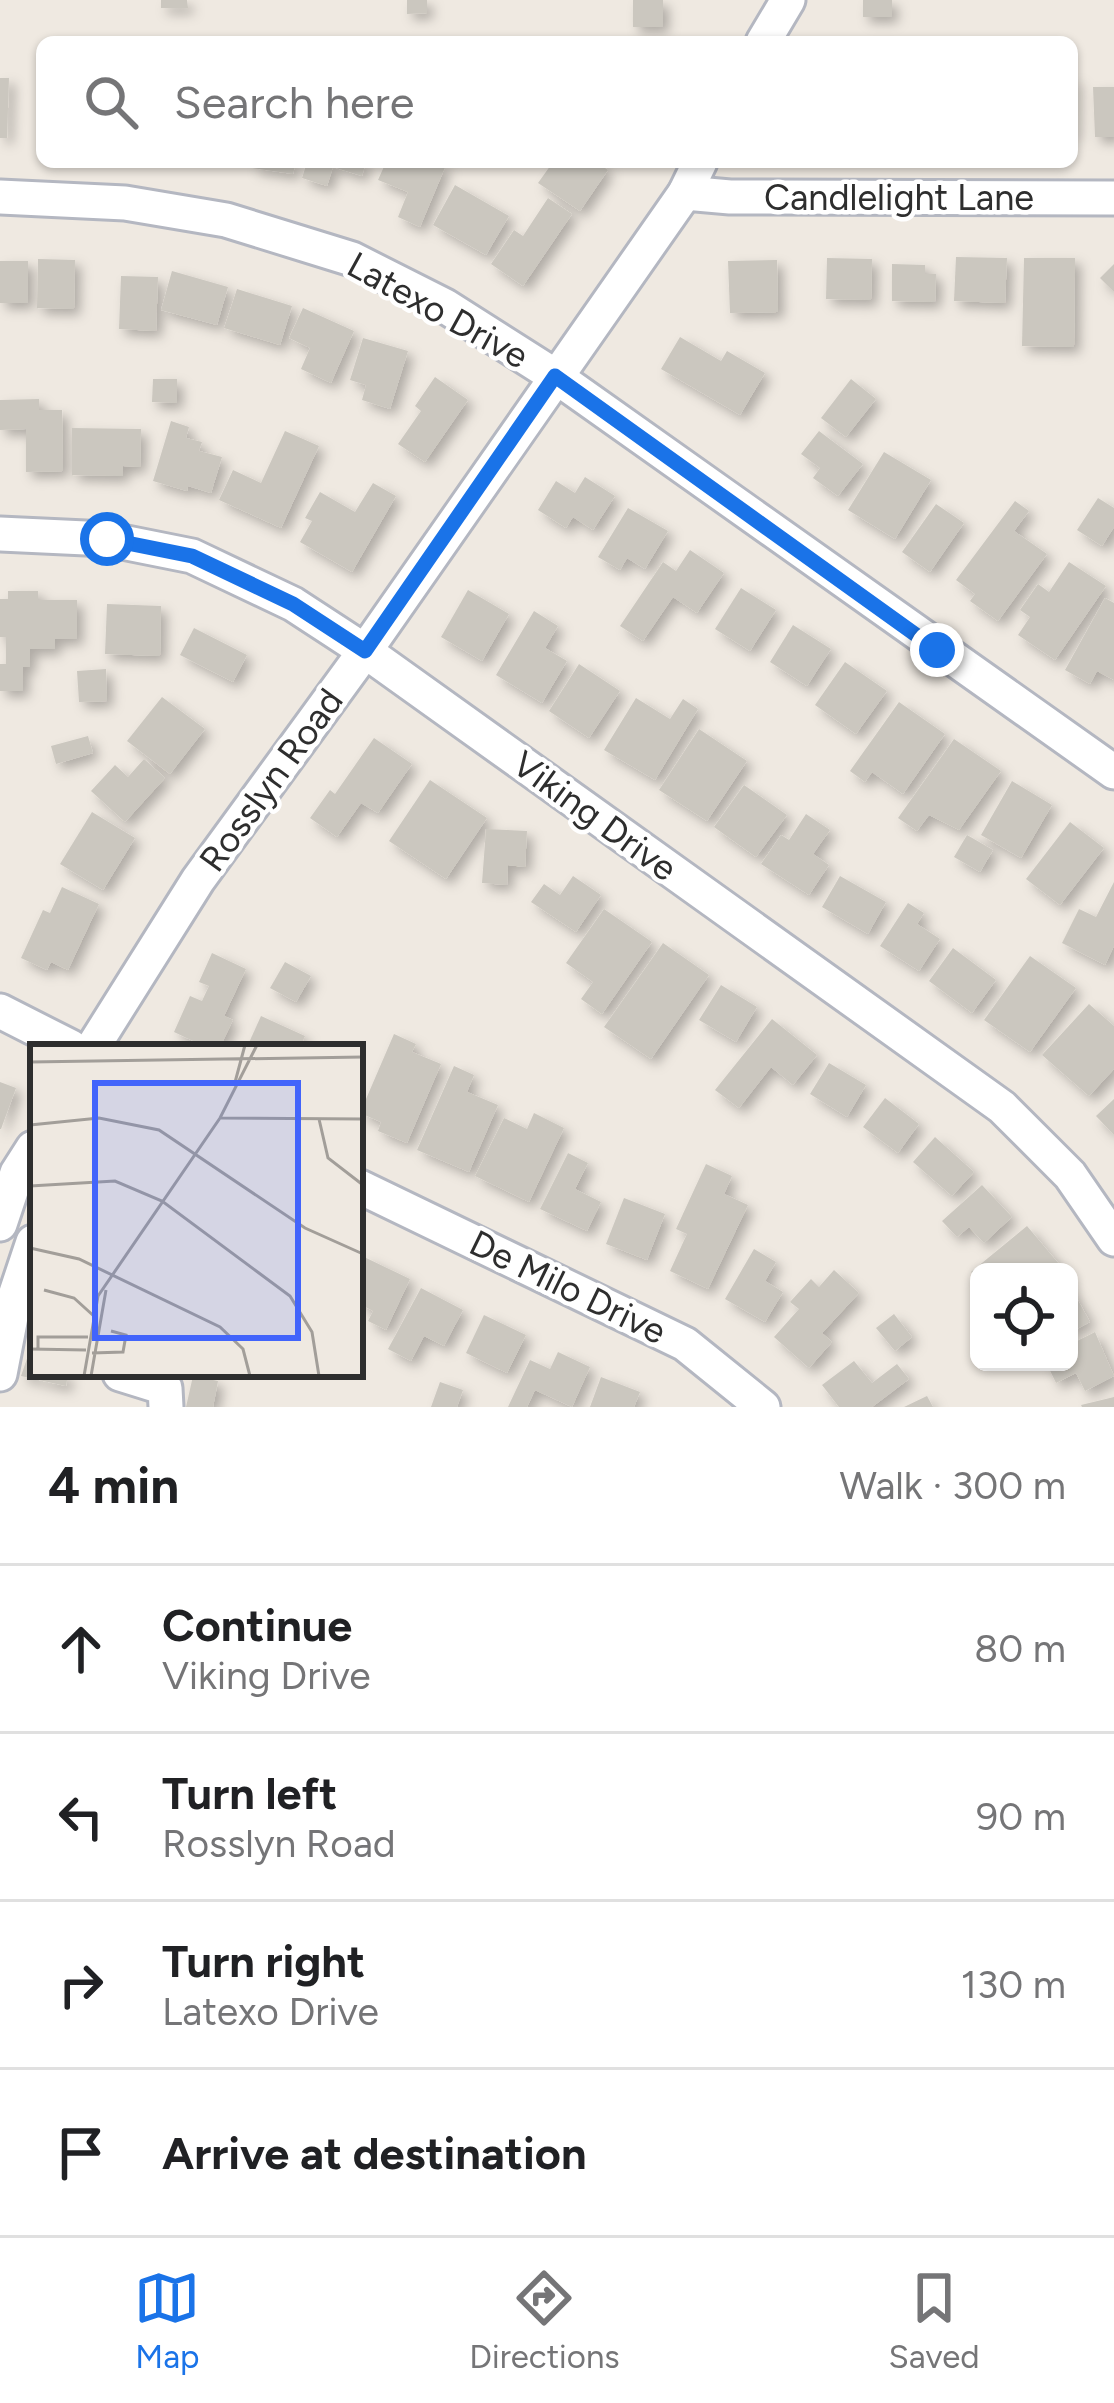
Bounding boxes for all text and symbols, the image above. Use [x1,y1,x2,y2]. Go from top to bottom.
search box [36,36,1078,168]
icon: search [78,69,144,135]
text: Search here [174,75,414,129]
street label: Candlelight Lane [764,176,1034,219]
street label: Latexo Drive [340,243,536,377]
route start [80,512,134,566]
route end [910,623,964,677]
street label: Rosslyn Road [190,680,352,880]
street label: Viking Drive [505,742,685,890]
inset map [30,1044,363,1377]
street label: De Milo Drive [463,1221,673,1353]
map controls [970,1263,1078,1371]
button: locate [970,1263,1078,1371]
text: 4 min [48,1455,179,1516]
text: Walk · 300 m [840,1462,1066,1509]
text: Continue [162,1598,352,1652]
icon: ahead [48,1616,114,1682]
text: 80 m [974,1625,1066,1672]
text: Viking Drive [162,1652,371,1699]
text: Turn left [162,1766,337,1820]
icon: left [48,1784,114,1850]
text: 90 m [976,1793,1066,1840]
text: Rosslyn Road [162,1820,396,1867]
text: Turn right [162,1934,365,1988]
icon: right [48,1952,114,2018]
text: 130 m [961,1961,1066,2008]
text: Latexo Drive [162,1988,379,2035]
icon: arrive [48,2120,114,2186]
text: Arrive at destination [162,2126,586,2180]
tab: Map [134,2265,200,2376]
tab: Directions [469,2265,620,2376]
tab: Saved [889,2265,980,2376]

